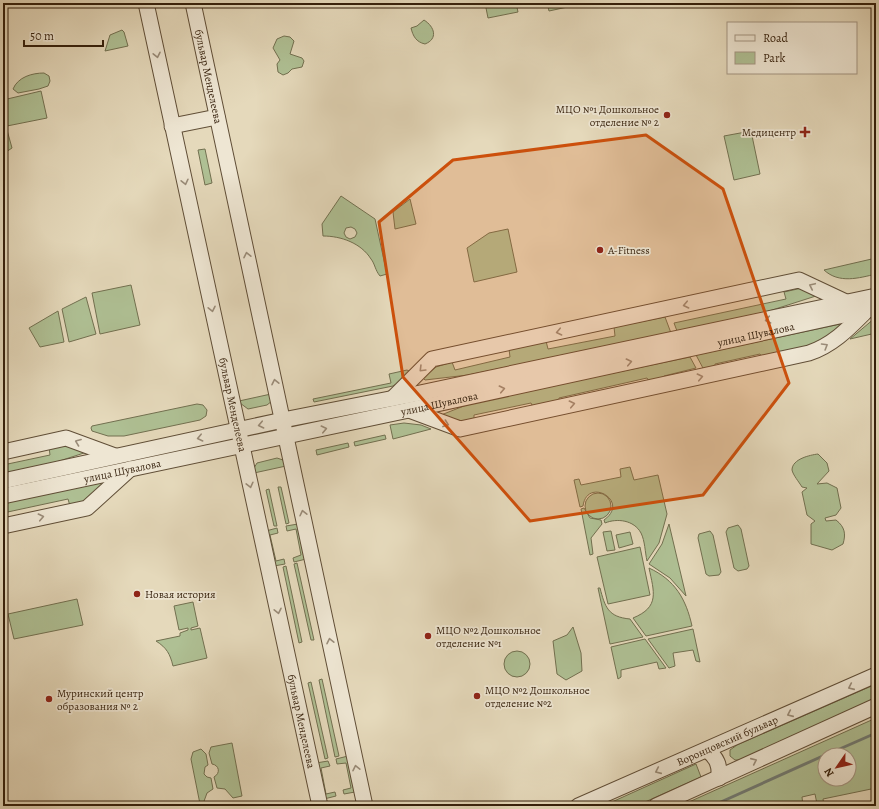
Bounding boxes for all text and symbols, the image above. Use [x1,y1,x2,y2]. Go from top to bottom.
scale bar [24,22,103,48]
legend [727,22,857,74]
text: 50 m [30,28,54,44]
street label: бульвар Менделеева [191,28,226,126]
text: Road [763,30,789,46]
text: Park [763,50,786,66]
one-way arrow [153,52,161,58]
place label: МЦО №1 Дошкольное отделение № 2 [556,102,659,130]
marker: МЦО №1 Дошкольное отделение № 2 [662,110,672,120]
place label: Медицентр [742,125,796,140]
marker: Медицентр [799,126,811,138]
one-way arrow [180,179,188,185]
place label: A-Fitness [607,243,650,258]
marker: A-Fitness [595,245,605,255]
one-way arrow [243,251,251,258]
one-way arrow [809,283,817,291]
one-way arrow [683,300,689,308]
one-way arrow [208,306,216,312]
one-way arrow [765,315,771,323]
street label: улица Шувалова [715,318,797,350]
one-way arrow [556,328,562,336]
one-way arrow [821,343,828,351]
street label: бульвар Менделеева [216,356,251,454]
one-way arrow [626,358,632,366]
one-way arrow [419,364,427,372]
one-way arrow [696,374,703,382]
one-way arrow [271,378,279,385]
one-way arrow [499,386,505,394]
street label: улица Шувалова [398,388,480,419]
one-way arrow [569,401,576,409]
one-way arrow [442,419,449,427]
one-way arrow [257,420,264,428]
one-way arrow [321,425,327,433]
one-way arrow [197,433,203,441]
one-way arrow [75,439,82,447]
street label: улица Шувалова [81,455,163,486]
one-way arrow [245,481,254,488]
one-way arrow [299,510,308,517]
one-way arrow [38,514,44,522]
place label: Новая история [145,587,216,602]
marker: Новая история [132,589,142,599]
one-way arrow [273,608,281,615]
place label: МЦО №2 Дошкольное отделение №1 [436,623,541,651]
marker: МЦО №2 Дошкольное отделение №1 [423,631,433,641]
one-way arrow [326,637,335,644]
street label: бульвар Менделеева [284,673,319,771]
one-way arrow [847,682,855,690]
place label: МЦО №2 Дошкольное отделение №2 [485,683,590,711]
place label: Муринский центр образования № 2 [57,686,144,714]
marker: МЦО №2 Дошкольное отделение №2 [472,691,482,701]
marker: Муринский центр образования № 2 [44,694,54,704]
one-way arrow [786,709,794,717]
street label: Воронцовский бульвар [674,711,780,769]
north arrow [817,747,857,787]
one-way arrow [751,758,758,766]
one-way arrow [353,765,361,771]
text: N [821,765,838,780]
one-way arrow [655,766,663,774]

